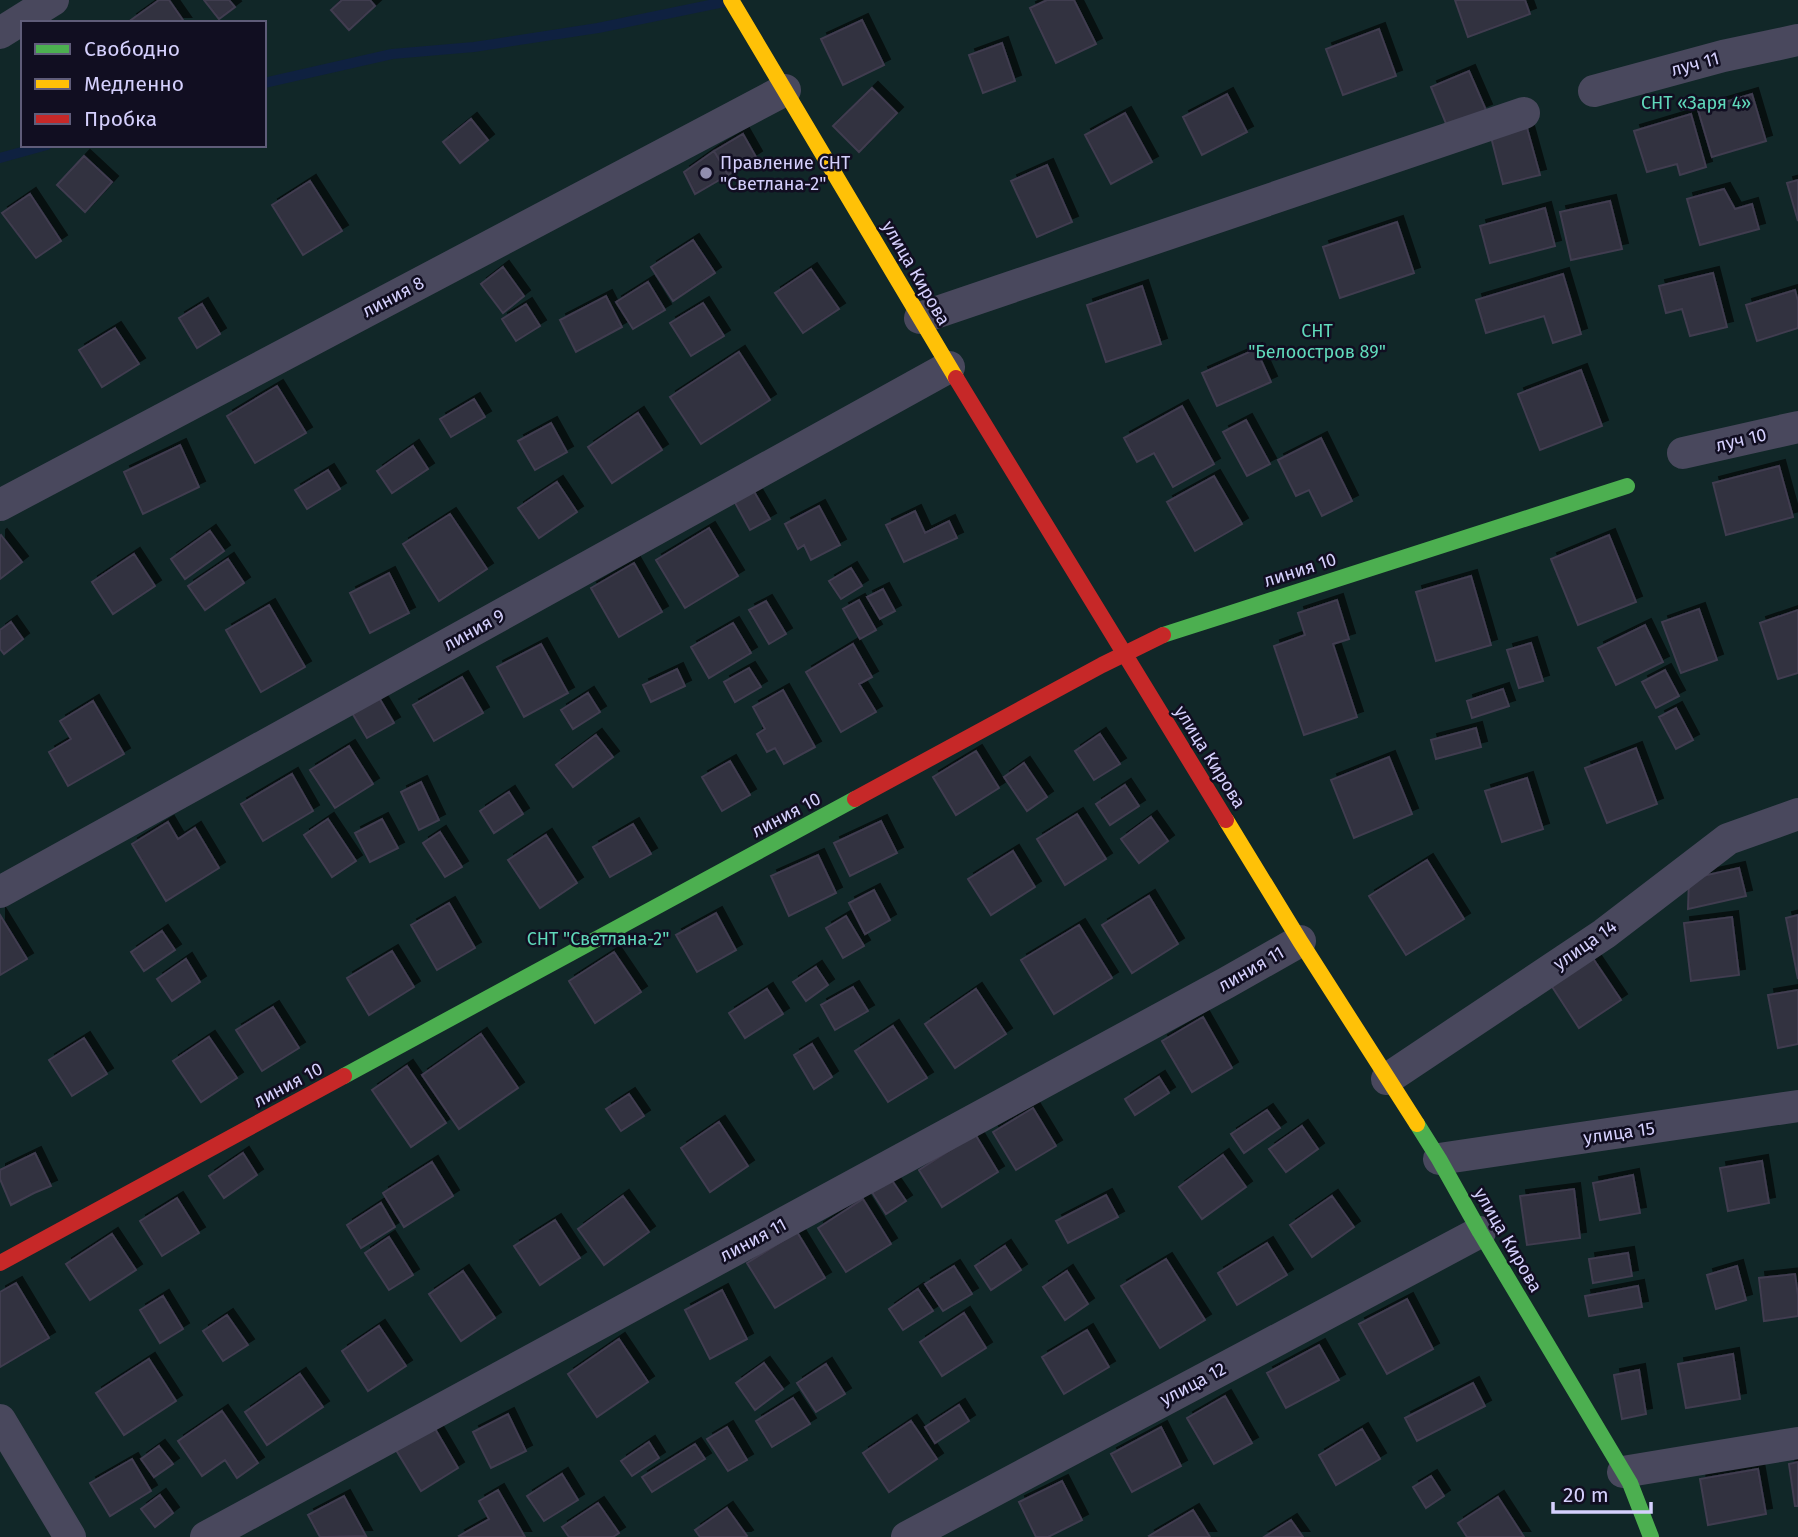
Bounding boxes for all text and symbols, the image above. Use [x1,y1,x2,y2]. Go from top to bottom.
legend [21,21,266,147]
text: Свободно [84,36,180,62]
street label: луч 11 [1668,47,1722,81]
text: Медленно [84,71,184,97]
park label: СНТ «Заря 4» [1641,92,1751,114]
text: Пробка [84,106,157,132]
place label: Правление СНТ "Светлана-2" [720,152,851,195]
marker: Правление СНТ "Светлана-2" [698,165,714,181]
street label: улица Кирова [877,217,955,329]
street label: линия 8 [358,271,428,322]
park label: СНТ "Белоостров 89" [1248,320,1386,363]
street label: луч 10 [1713,423,1769,457]
street label: линия 10 [1261,548,1339,592]
street label: линия 9 [439,604,509,656]
street label: улица Кирова [1170,701,1250,813]
street label: линия 10 [748,788,824,842]
street label: улица 14 [1549,915,1621,975]
park label: СНТ "Светлана-2" [527,928,669,950]
street label: линия 11 [1214,941,1288,997]
street label: линия 10 [250,1058,326,1112]
street label: улица 15 [1582,1117,1656,1149]
street label: улица Кирова [1469,1184,1547,1296]
street label: линия 11 [716,1213,790,1267]
street label: улица 12 [1156,1357,1230,1411]
scale bar [1553,1470,1651,1514]
text: 20 m [1563,1482,1609,1508]

